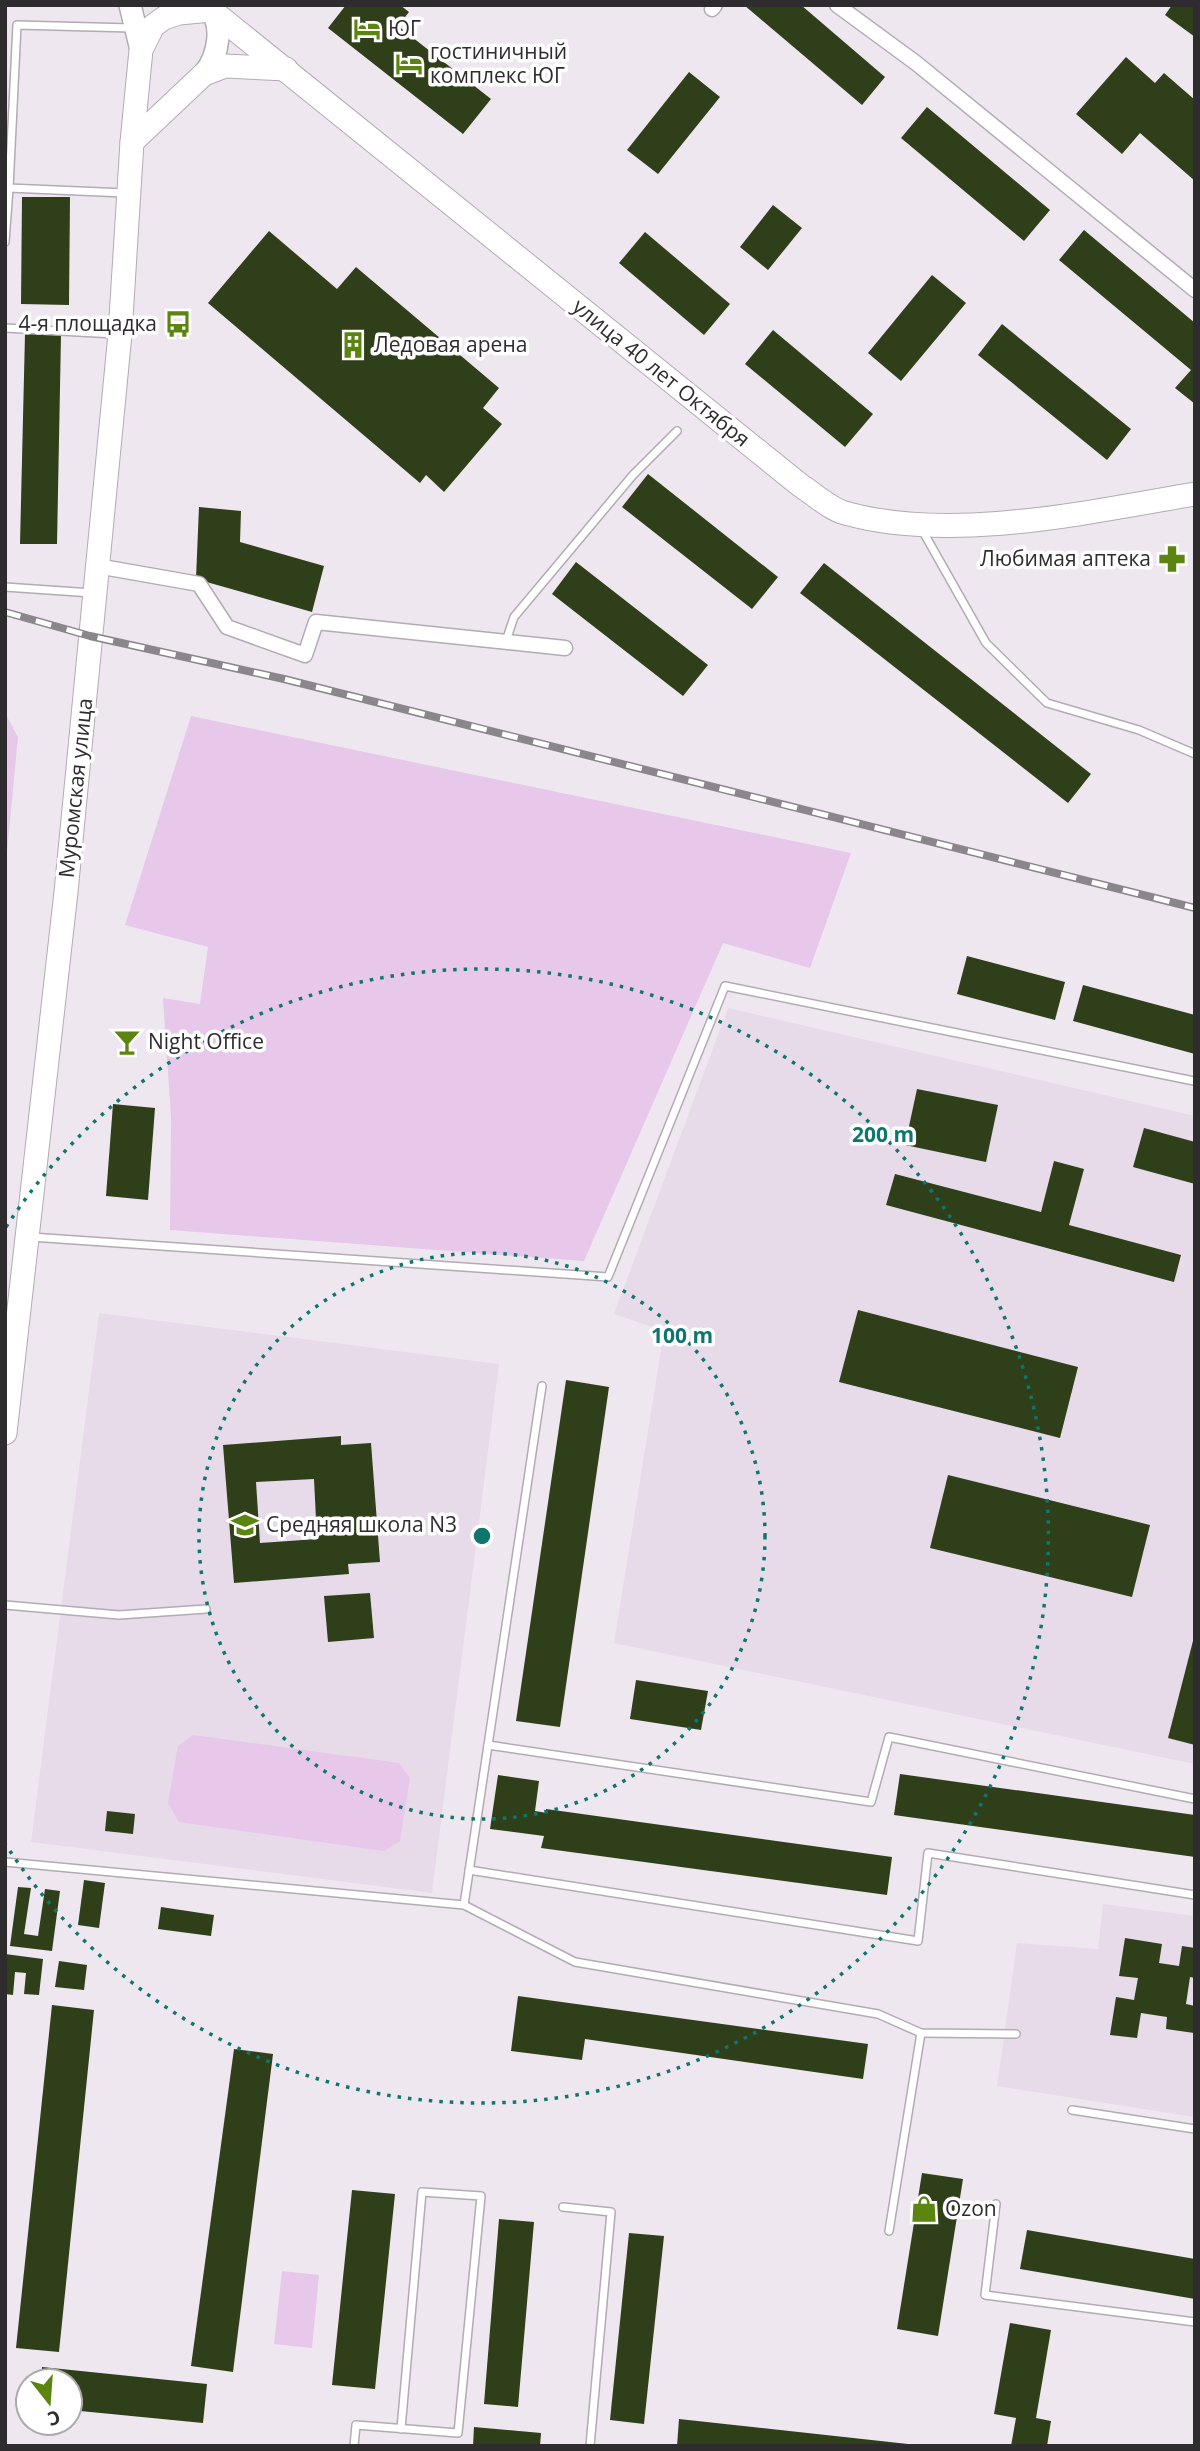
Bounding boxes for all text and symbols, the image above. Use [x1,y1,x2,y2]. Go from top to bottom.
hotel icon: ЮГ [352,14,382,44]
place label: ЮГ [388,14,421,42]
place label: гостиничный комплекс ЮГ [430,37,567,89]
hotel icon: гостиничный комплекс ЮГ [394,49,424,79]
street label: улица 40 лет Октября [567,292,756,452]
place label: 4-я площадка [18,309,157,337]
bus stop icon: 4-я площадка [163,309,193,339]
building icon: Ледовая арена [338,330,368,360]
place label: Ледовая арена [374,330,527,358]
place label: Любимая аптека [980,544,1151,572]
pharmacy icon: Любимая аптека [1157,544,1187,574]
street label: Муромская улица [52,697,98,879]
bar icon: Night Office [112,1027,142,1057]
place label: Night Office [148,1027,264,1055]
text: 200 m [852,1120,914,1148]
text: 100 m [651,1321,713,1349]
school or university icon: Средняя школа N3 [230,1510,260,1540]
place label: Средняя школа N3 [266,1510,457,1538]
centre of rings [470,1524,494,1548]
shop icon: Ozon [909,2194,939,2224]
place label: Ozon [945,2194,997,2222]
north arrow [14,2367,84,2437]
text: С [44,2404,64,2432]

